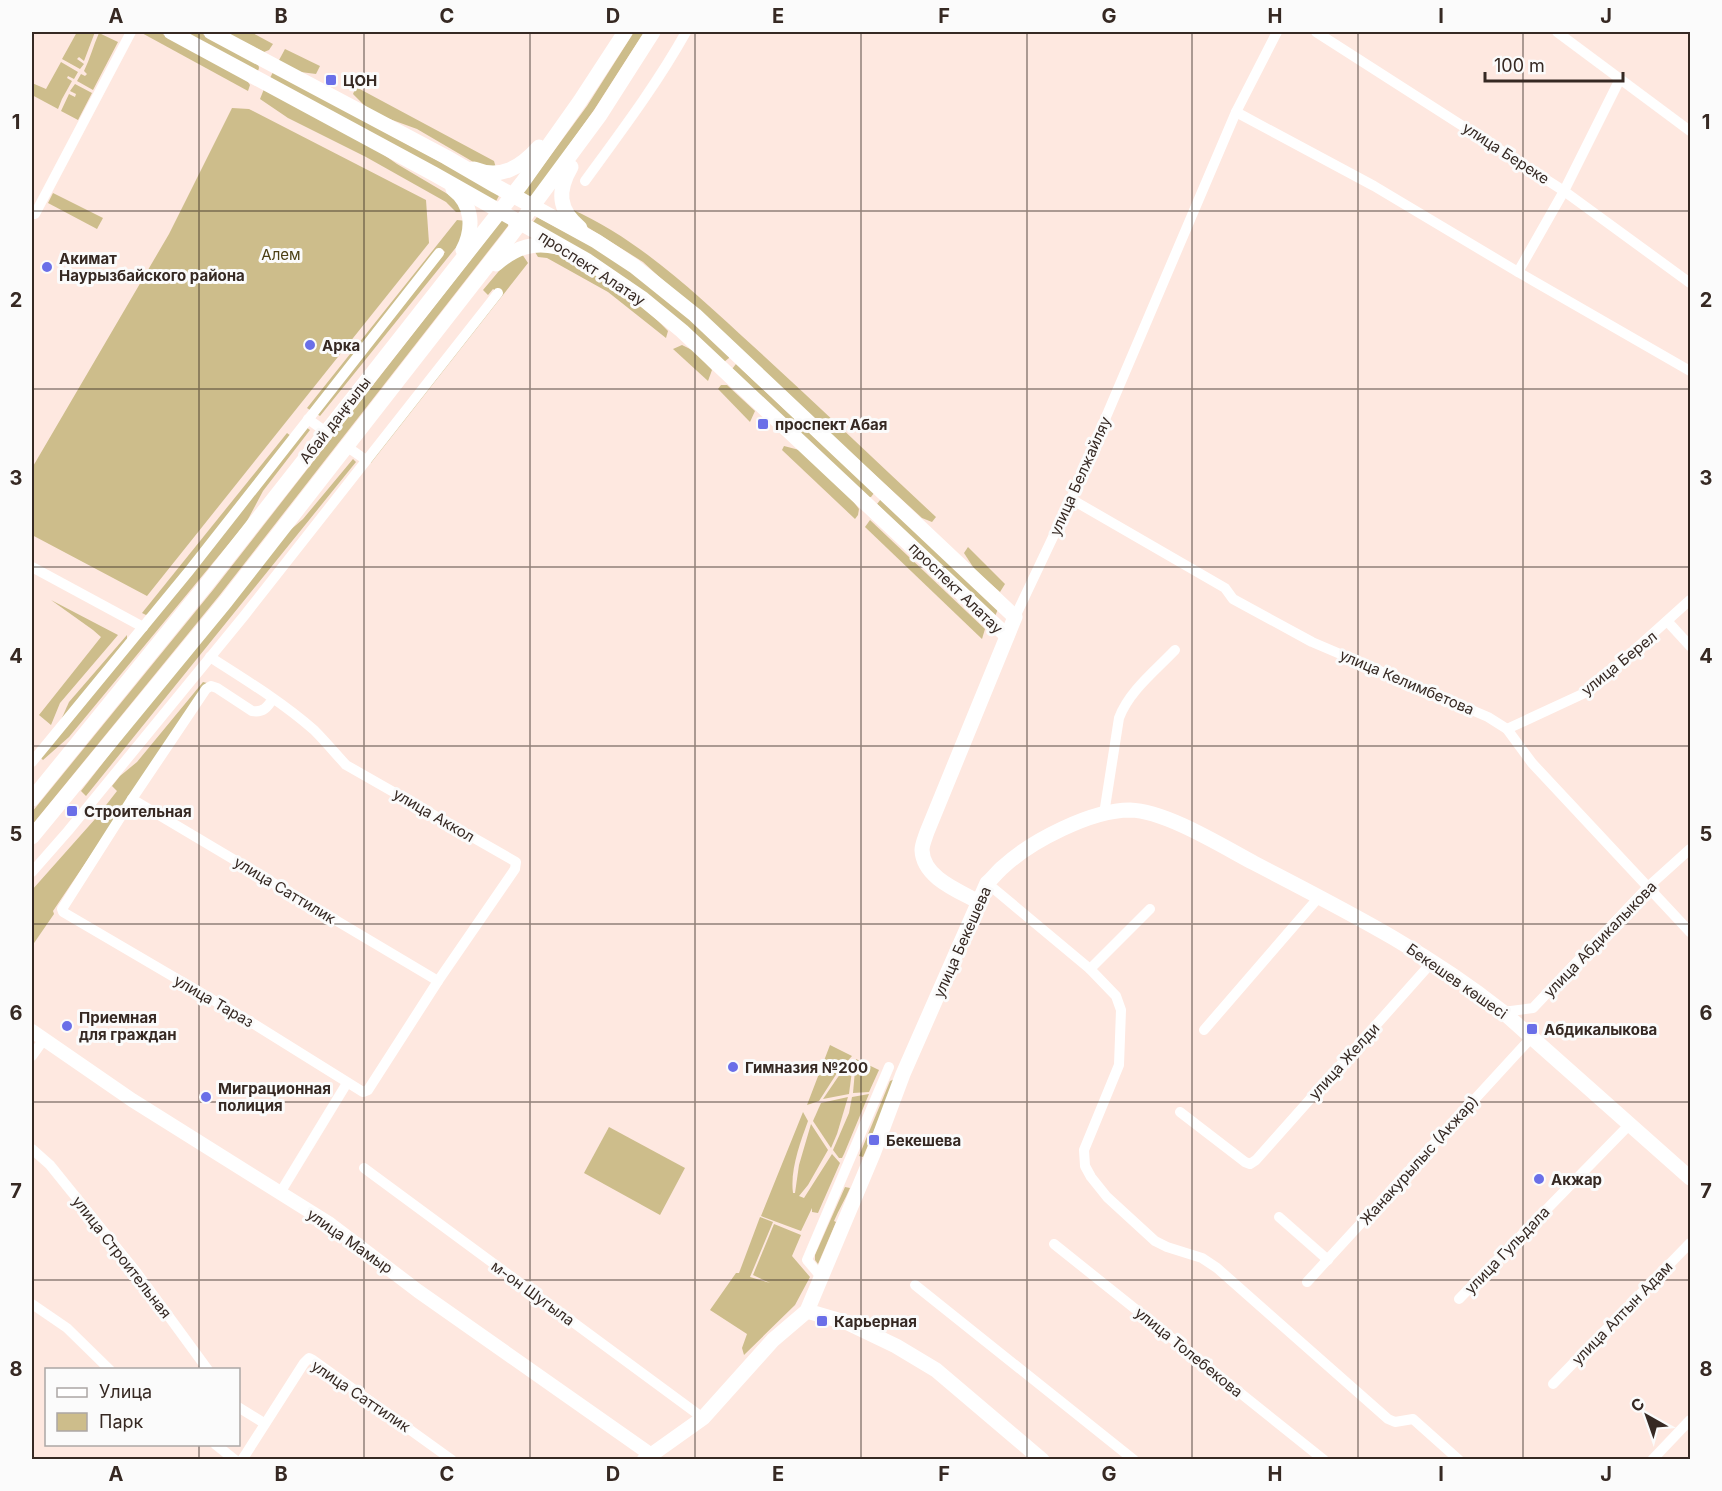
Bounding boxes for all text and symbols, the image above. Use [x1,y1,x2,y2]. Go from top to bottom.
text: A [109,4,124,28]
text: B [274,4,288,28]
text: C [440,4,454,28]
text: D [606,4,620,28]
text: E [772,4,784,28]
text: F [938,4,950,28]
text: G [1101,4,1117,28]
text: H [1268,4,1282,28]
text: I [1438,4,1444,28]
text: J [1600,4,1612,28]
scale bar [1485,45,1623,83]
text: 100 m [1494,55,1545,76]
place label: ЦОН [343,71,377,90]
marker: ЦОН [324,73,338,87]
text: 1 [12,110,20,134]
text: 1 [1702,110,1710,134]
street label: улица Береке [1459,118,1553,188]
street label: проспект Алатау [535,226,649,310]
park label: Алем [261,245,301,264]
place label: Акимат Наурызбайского района [59,249,245,285]
marker: Акимат Наурызбайского района [40,260,54,274]
text: 2 [10,288,22,312]
text: 2 [1700,288,1712,312]
place label: Арка [322,336,360,355]
marker: Арка [303,338,317,352]
street label: Абай даңғылы [295,373,375,467]
street label: улица Белжайляу [1045,413,1115,539]
place label: проспект Абая [775,415,888,434]
marker: проспект Абая [756,417,770,431]
text: 3 [10,466,22,490]
text: 3 [1700,466,1712,490]
street label: проспект Алатау [905,538,1007,638]
street label: улица Берел [1577,627,1661,699]
text: 4 [9,644,23,668]
text: 4 [1699,644,1713,668]
street label: улица Келимбетова [1337,645,1477,719]
street label: улица Аккол [390,784,478,846]
place label: Строительная [84,802,192,821]
marker: Строительная [65,804,79,818]
text: 5 [10,822,22,846]
text: 5 [1700,822,1712,846]
street label: улица Саттилик [231,852,339,928]
street label: улица Абдикалыкова [1540,877,1660,1001]
street label: улица Бекешева [929,883,995,1001]
street label: Бекешев көшесі [1403,939,1511,1023]
street label: улица Тараз [171,971,257,1031]
text: 6 [10,1001,23,1025]
text: 6 [1700,1001,1713,1025]
place label: Приемная для граждан [79,1008,177,1044]
marker: Приемная для граждан [60,1019,74,1033]
street label: улица Желди [1305,1019,1383,1103]
place label: Абдикалыкова [1544,1020,1657,1039]
marker: Абдикалыкова [1525,1022,1539,1036]
place label: Гимназия №200 [745,1058,868,1077]
marker: Гимназия №200 [726,1060,740,1074]
place label: Миграционная полиция [218,1079,331,1115]
marker: Миграционная полиция [199,1090,213,1104]
street label: Жанакурылыс (Акжар) [1356,1091,1482,1229]
place label: Бекешева [886,1131,961,1150]
marker: Бекешева [867,1133,881,1147]
place label: Акжар [1551,1170,1602,1189]
marker: Акжар [1532,1172,1546,1186]
text: 7 [10,1179,22,1203]
text: 7 [1700,1179,1712,1203]
street label: улица Строительная [68,1192,176,1322]
street label: улица Гульдала [1460,1202,1554,1298]
street label: улица Мамыр [303,1204,397,1278]
street label: м-он Шугыла [488,1256,578,1330]
street label: улица Алтын Адам [1568,1257,1676,1369]
street label: улица Толебекова [1131,1303,1247,1401]
place label: Карьерная [834,1312,917,1331]
marker: Карьерная [815,1314,829,1328]
street label: улица Саттилик [308,1356,414,1436]
text: 8 [9,1357,23,1381]
text: 8 [1699,1357,1713,1381]
legend [45,1368,240,1446]
text: Улица [99,1381,152,1402]
north arrow [1617,1386,1677,1446]
text: С [1626,1393,1648,1416]
text: Парк [99,1411,144,1432]
text: A [109,1462,124,1486]
text: B [274,1462,288,1486]
text: C [440,1462,454,1486]
text: D [606,1462,620,1486]
text: E [772,1462,784,1486]
text: F [938,1462,950,1486]
text: G [1101,1462,1117,1486]
text: H [1268,1462,1282,1486]
text: I [1438,1462,1444,1486]
text: J [1600,1462,1612,1486]

